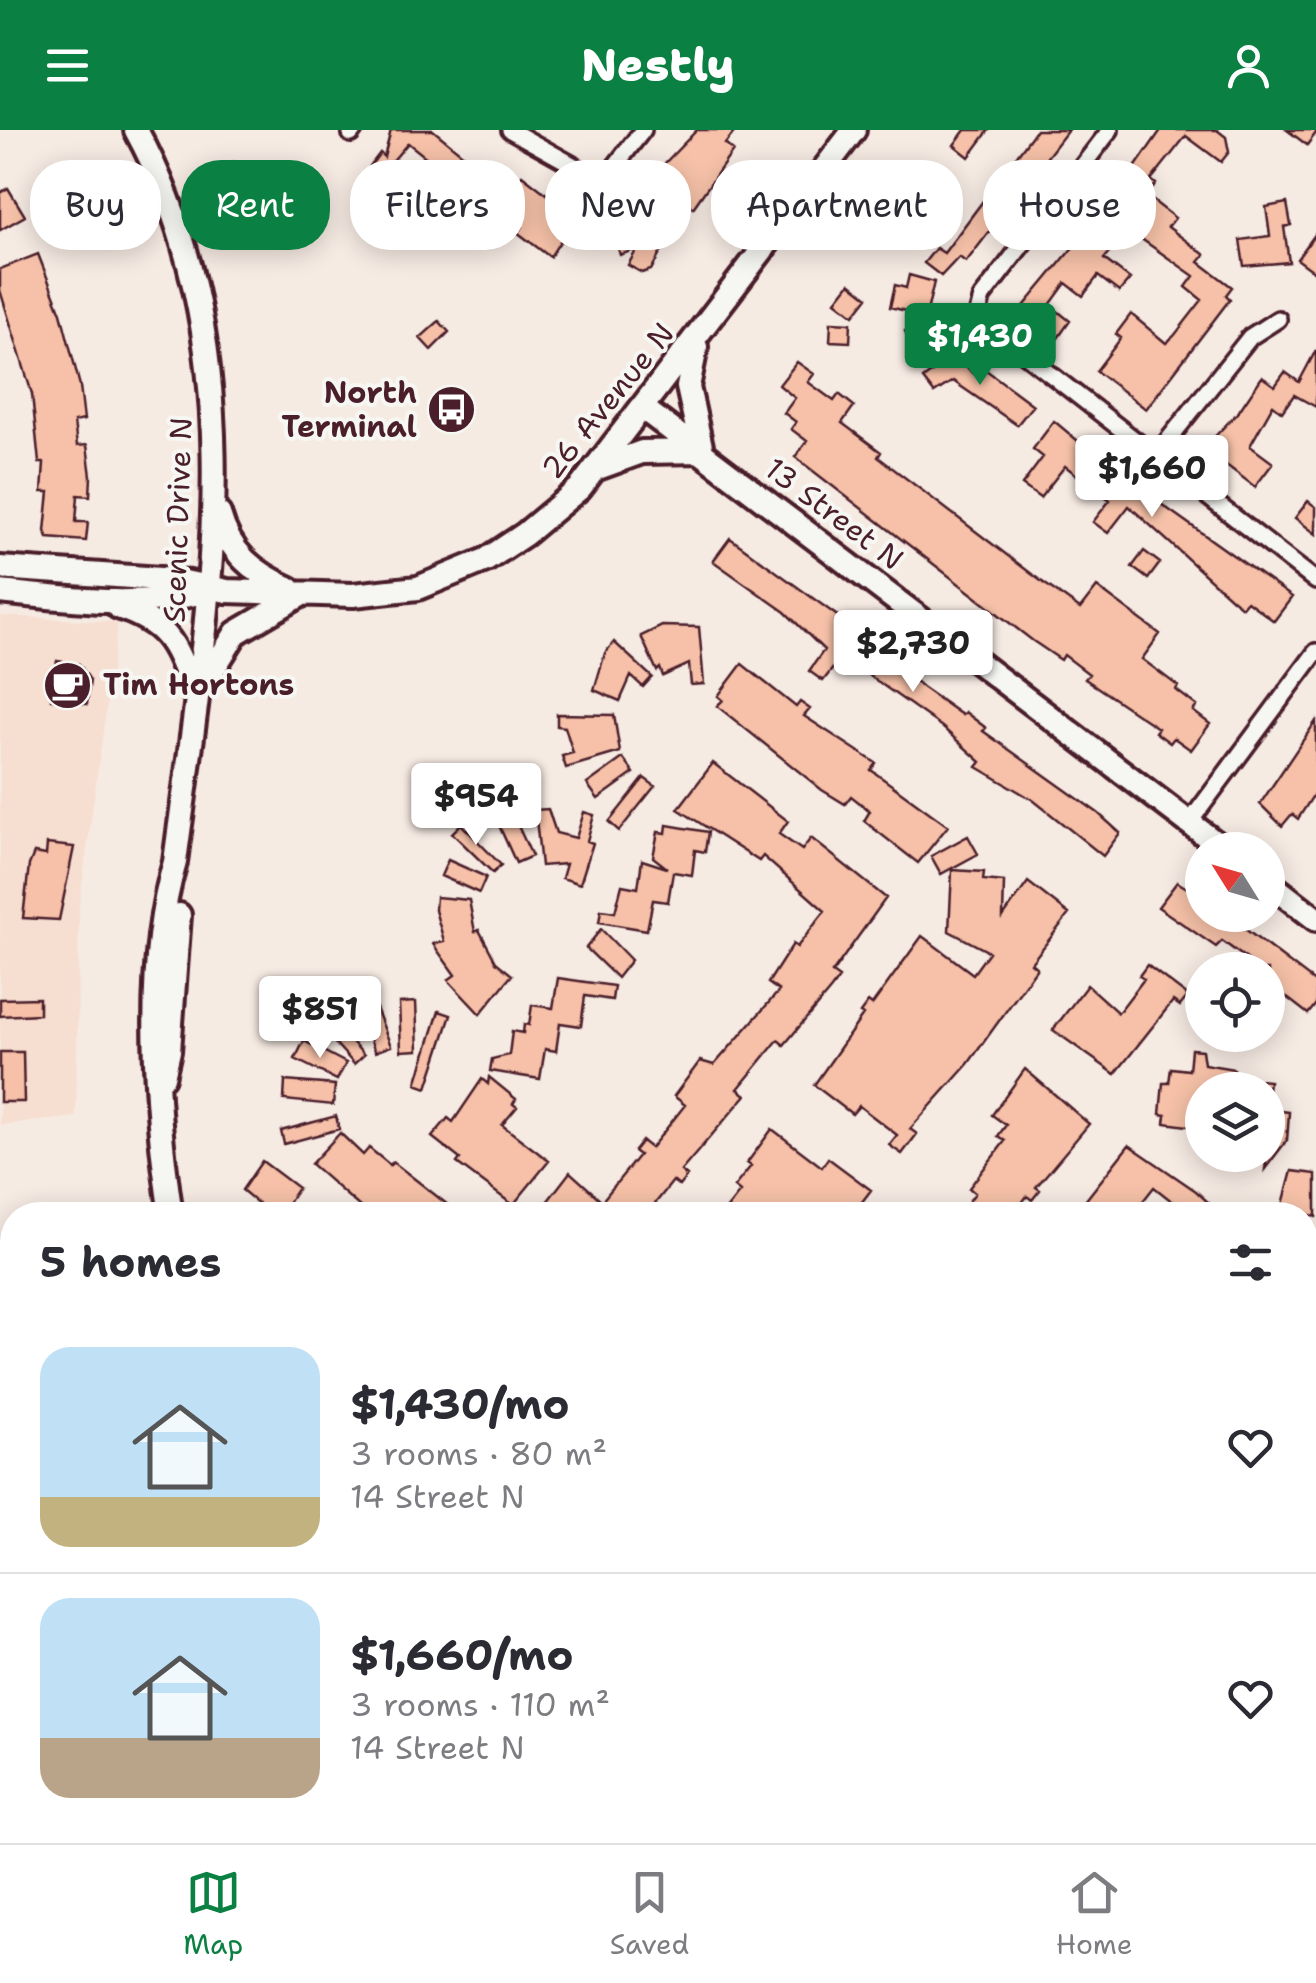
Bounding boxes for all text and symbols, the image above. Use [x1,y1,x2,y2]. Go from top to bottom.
text: Nestly [581,35,735,95]
icon: menu [40,38,95,93]
icon: person [1221,38,1276,93]
chip: Buy [30,160,161,250]
chip: Rent [181,160,330,250]
chip: Filters [350,160,525,250]
chip: New [545,160,691,250]
chip: Apartment [711,160,963,250]
chip: House [983,160,1156,250]
pin: $1,430 [899,303,1061,388]
street label: 26 Avenue N [532,314,683,487]
text: $1,430 [927,314,1033,357]
place label: North Terminal [282,372,417,447]
bus stop icon: North Terminal [426,384,478,436]
street label: Scenic Drive N [153,416,202,623]
pin: $1,660 [1071,435,1233,520]
text: $1,660 [1097,446,1207,489]
street label: 13 Street N [757,448,912,579]
pin: $2,730 [832,610,994,695]
text: $2,730 [856,621,970,664]
cafe icon: Tim Hortons [42,659,94,711]
place label: Tim Hortons [103,664,294,705]
pin: $954 [417,763,535,848]
text: $954 [433,774,519,817]
north arrow [1185,832,1285,932]
map controls [1185,832,1285,1172]
button: locate [1185,952,1285,1052]
pin: $851 [261,976,379,1061]
text: $851 [281,987,359,1030]
button: layers [1185,1072,1285,1172]
text: 5 homes [40,1234,221,1290]
icon: filters [1223,1235,1278,1290]
text: $1,430/mo [350,1376,570,1432]
icon: home [120,1387,240,1507]
icon: heart [1223,1420,1278,1475]
text: 3 rooms · 80 m² [350,1432,607,1475]
text: 14 Street N [350,1475,525,1518]
text: $1,660/mo [350,1627,573,1683]
icon: home [120,1638,240,1758]
icon: heart [1223,1671,1278,1726]
text: 3 rooms · 110 m² [350,1683,610,1726]
text: 14 Street N [350,1726,525,1769]
tab: Map [183,1865,243,1963]
tab: Saved [610,1865,689,1963]
tab: Home [1056,1865,1133,1963]

